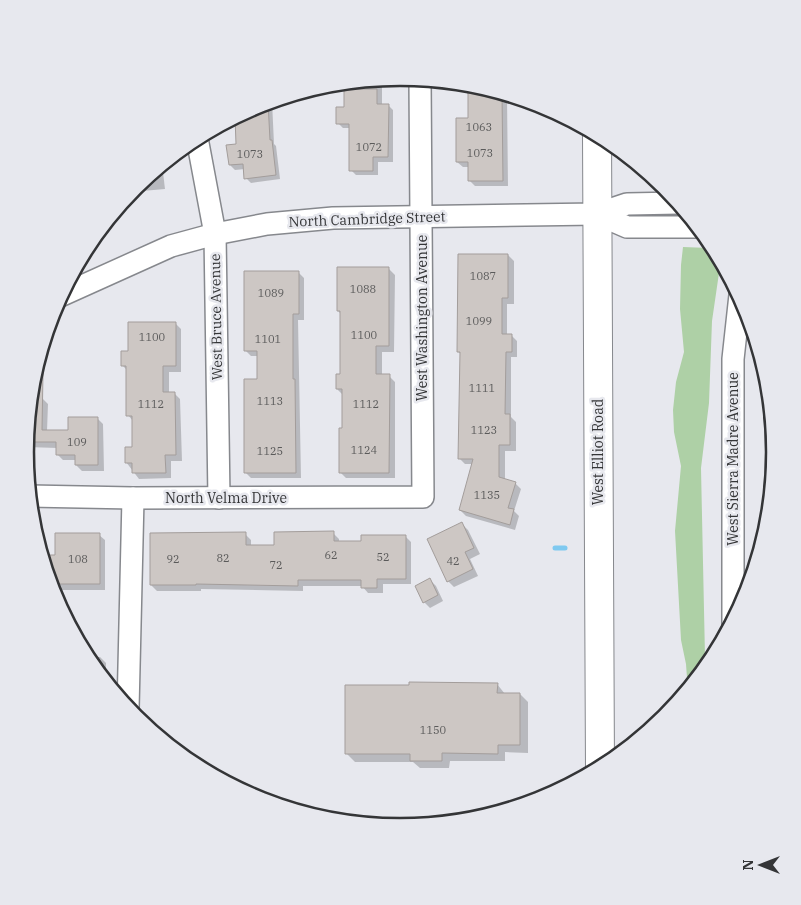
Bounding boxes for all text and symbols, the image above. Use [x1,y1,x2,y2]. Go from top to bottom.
house number: 1063 [466,120,492,134]
house number: 1072 [356,140,382,154]
house number: 1073 [467,146,493,160]
house number: 1073 [237,147,263,161]
street label: North Cambridge Street [288,207,446,231]
street label: West Washington Avenue [413,235,431,401]
street label: West Bruce Avenue [206,253,226,381]
house number: 1087 [470,269,496,283]
house number: 1088 [350,282,376,296]
house number: 1089 [258,286,284,300]
house number: 1099 [466,314,492,328]
house number: 1100 [351,328,378,342]
house number: 1100 [139,330,166,344]
house number: 1101 [255,332,281,346]
street label: West Sierra Madre Avenue [724,372,742,546]
house number: 1111 [469,381,495,395]
house number: 1113 [257,394,283,408]
house number: 1112 [138,397,164,411]
house number: 1112 [353,397,379,411]
street label: West Elliot Road [589,398,607,505]
house number: 1123 [471,423,497,437]
house number: 109 [67,435,87,449]
house number: 1124 [351,443,378,457]
house number: 1125 [257,444,283,458]
house number: 1135 [474,488,500,502]
street label: North Velma Drive [165,489,287,507]
house number: 62 [324,548,338,562]
house number: 52 [376,550,390,564]
house number: 82 [216,551,230,565]
house number: 108 [68,552,88,566]
house number: 92 [166,552,180,566]
house number: 42 [446,554,460,568]
house number: 72 [269,558,283,572]
house number: 1150 [420,723,447,737]
north arrow [736,840,786,890]
text: N [739,859,757,871]

